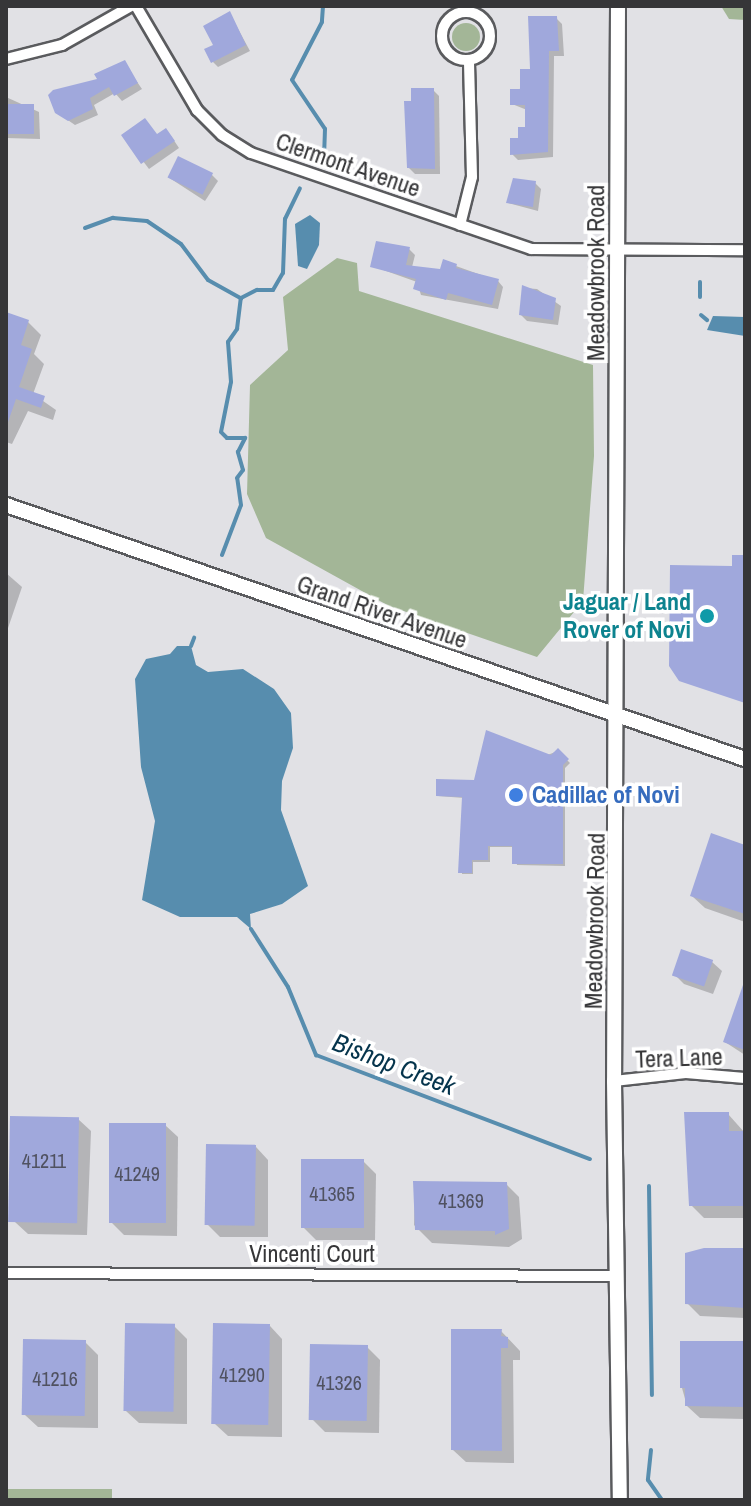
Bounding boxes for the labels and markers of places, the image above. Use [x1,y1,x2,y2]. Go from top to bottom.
place label: Jaguar / Land Rover of Novi [563,588,691,644]
marker: Jaguar / Land Rover of Novi [698,607,716,625]
place label: Cadillac of Novi [532,781,680,809]
marker: Cadillac of Novi [507,786,525,804]

